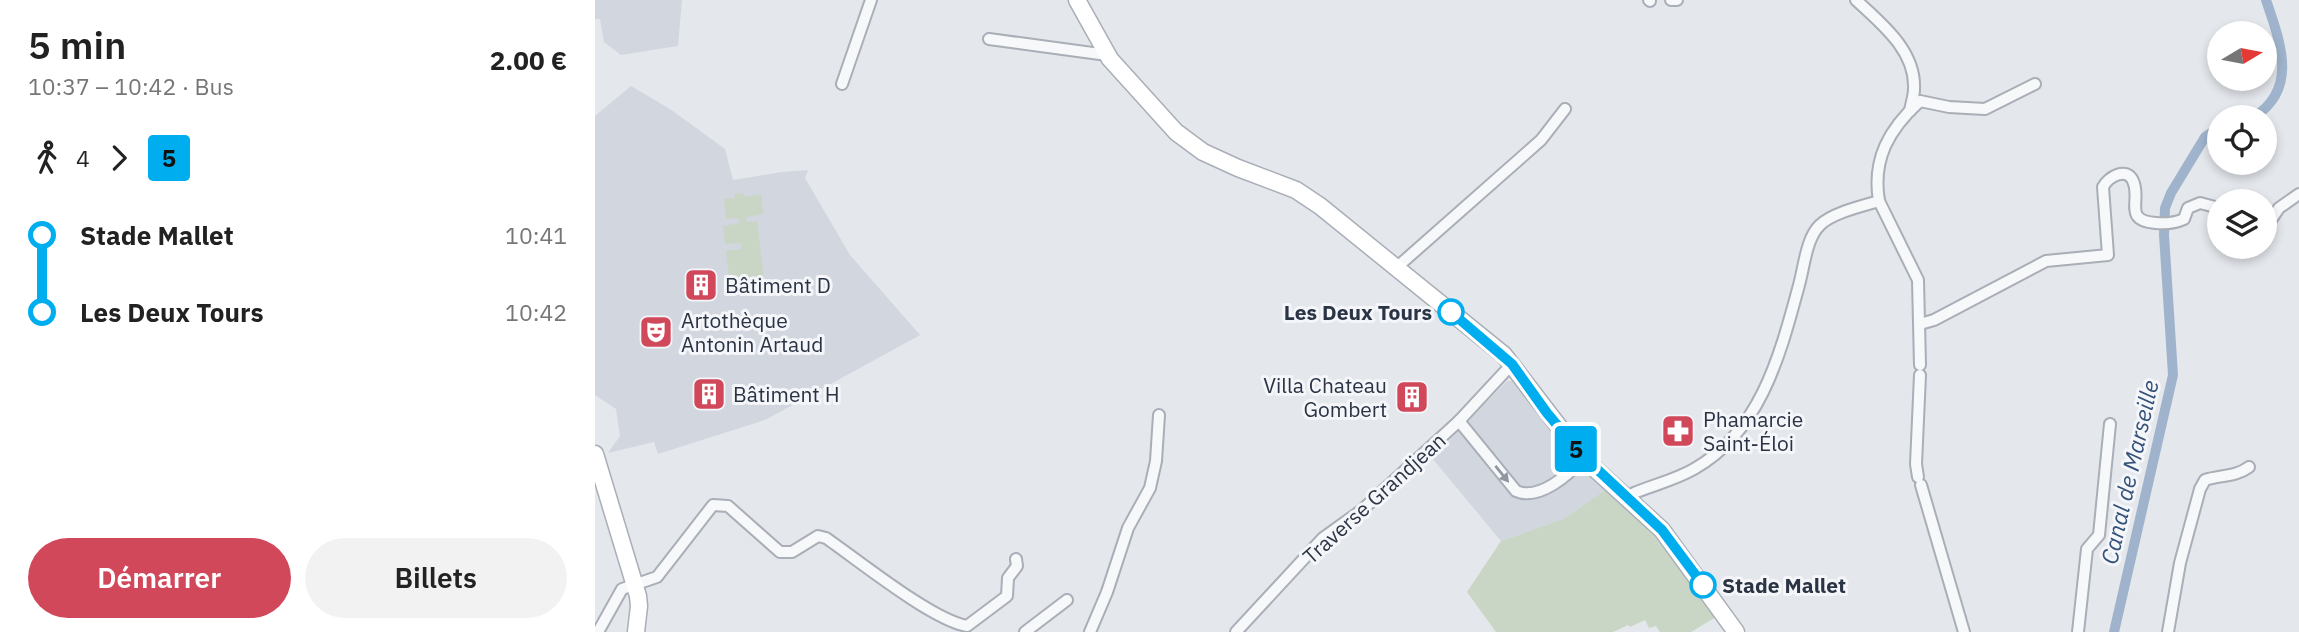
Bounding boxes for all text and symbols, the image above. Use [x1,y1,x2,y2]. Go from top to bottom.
text: 5 min [28,20,126,69]
north arrow [2207,21,2277,91]
map controls [2207,21,2277,259]
text: 2.00 € [490,43,567,77]
text: 10:37 – 10:42 · Bus [28,71,234,101]
button: locate [2207,105,2277,175]
icon: walk [28,139,66,177]
icon: forward [100,139,138,177]
text: 5 [162,142,176,174]
text: 4 [76,143,90,173]
button: layers [2207,189,2277,259]
text: Stade Mallet [80,218,234,252]
text: 10:41 [505,220,567,250]
building icon: Bâtiment D [682,266,720,304]
place label: Bâtiment D [725,271,831,299]
text: Les Deux Tours [80,295,264,329]
text: 10:42 [505,297,567,327]
place label: Les Deux Tours [1284,298,1432,326]
marker: Les Deux Tours [1438,299,1464,325]
place label: Artothèque Antonin Artaud [681,306,823,358]
theatre icon: Artothèque Antonin Artaud [637,313,675,351]
place label: Villa Chateau Gombert [1263,371,1387,423]
building icon: Bâtiment H [690,375,728,413]
water label: Canal de Marseille [2093,377,2165,567]
building icon: Villa Chateau Gombert [1393,378,1431,416]
place label: Bâtiment H [733,380,840,408]
place label: Phamarcie Saint-Éloi [1703,405,1803,457]
pharmacy icon: Phamarcie Saint-Éloi [1659,412,1697,450]
street label: Traverse Grandjean [1297,426,1451,570]
line badge: 5 [1553,426,1599,472]
text: 5 [1569,433,1583,465]
one-way arrow [1495,465,1509,483]
button: Démarrer [28,538,291,618]
button: Billets [305,538,567,618]
place label: Stade Mallet [1722,571,1846,599]
marker: Stade Mallet [1690,572,1716,598]

